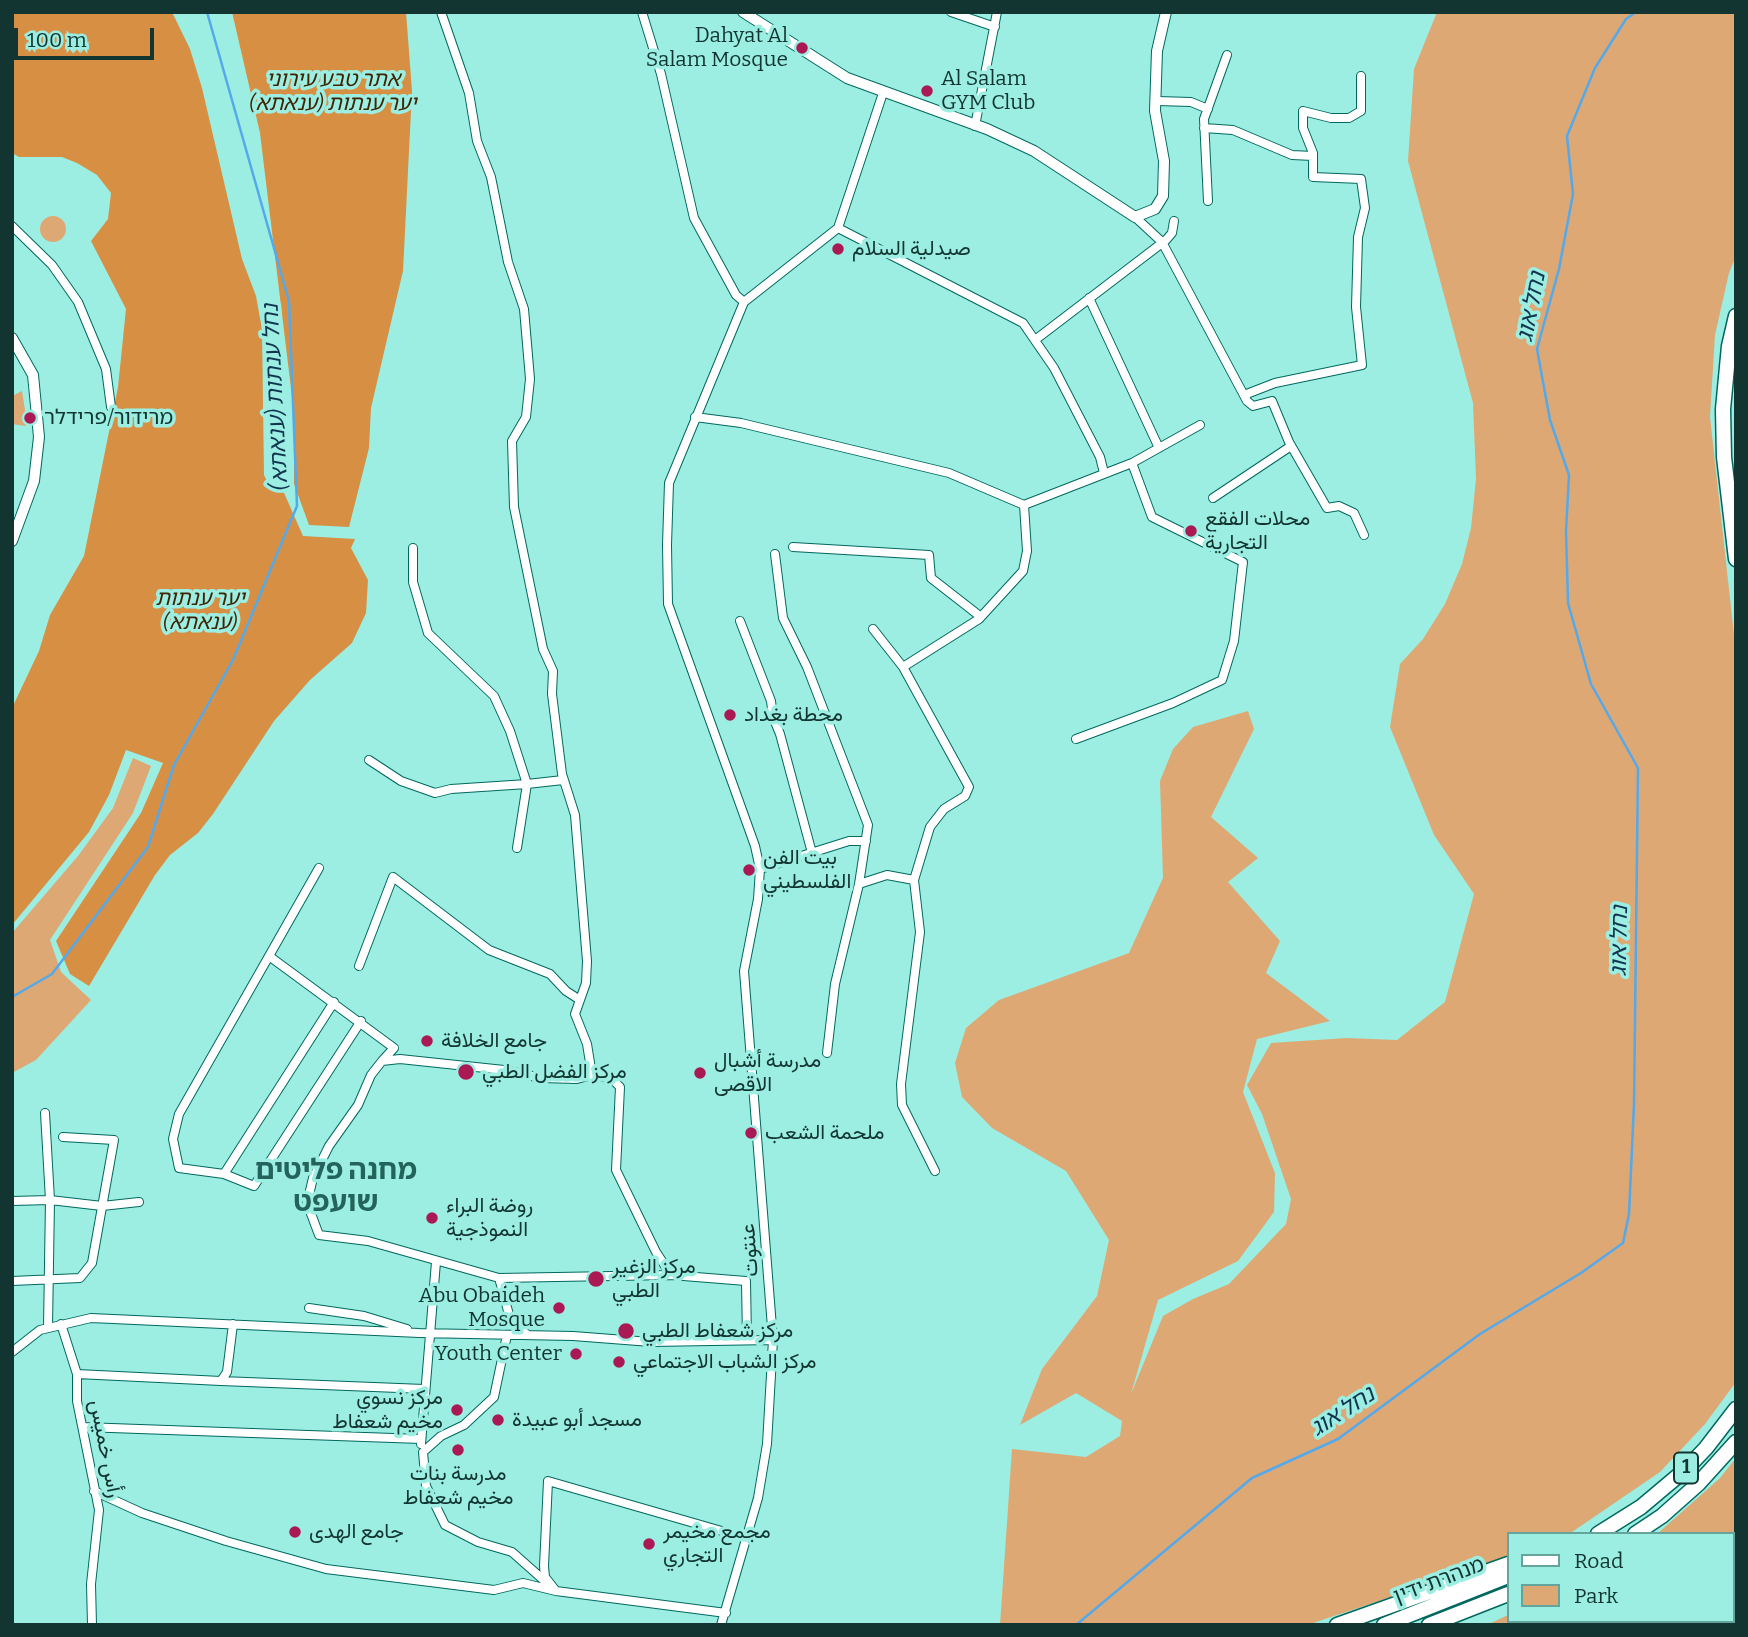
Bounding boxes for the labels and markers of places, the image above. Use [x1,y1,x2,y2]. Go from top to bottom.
place label: Dahyat Al Salam Mosque [646,23,788,73]
marker: Dahyat Al Salam Mosque [794,40,810,56]
place label: Al Salam GYM Club [941,66,1036,116]
marker: Al Salam GYM Club [919,83,935,99]
place label: صيدلية السلام [852,236,971,262]
marker: صيدلية السلام [830,241,846,257]
place label: מרידור/פרידלר [44,405,173,431]
marker: מרידור/פרידלר [22,410,38,426]
place label: محلات الفقع التجارية [1205,506,1310,556]
marker: محلات الفقع التجارية [1183,523,1199,539]
place label: محطة بغداد [744,702,843,728]
marker: محطة بغداد [722,707,738,723]
place label: بيت الفن الفلسطيني [763,845,851,895]
marker: بيت الفن الفلسطيني [741,862,757,878]
place label: جامع الخلافة [441,1028,547,1054]
marker: جامع الخلافة [419,1033,435,1049]
place label: مدرسة أشبال الاقصى [714,1048,821,1098]
place label: مركز الفضل الطبي [482,1059,627,1085]
marker: مركز الفضل الطبي [456,1062,476,1082]
marker: مدرسة أشبال الاقصى [692,1065,708,1081]
place label: ملحمة الشعب [765,1120,884,1146]
marker: ملحمة الشعب [743,1125,759,1141]
place label: روضة البراء النموذجية [446,1193,533,1243]
marker: روضة البراء النموذجية [424,1210,440,1226]
place label: مركز الزغير الطبي [612,1254,696,1304]
marker: مركز الزغير الطبي [586,1269,606,1289]
place label: Abu Obaideh Mosque [419,1283,545,1333]
marker: Abu Obaideh Mosque [551,1300,567,1316]
place label: مركز شعفاط الطبي [642,1318,793,1344]
marker: مركز شعفاط الطبي [616,1321,636,1341]
place label: Youth Center [435,1341,562,1367]
marker: Youth Center [568,1346,584,1362]
place label: مركز الشباب الاجتماعي [633,1349,816,1375]
marker: مركز الشباب الاجتماعي [611,1354,627,1370]
place label: مركز نسوي مخيم شعفاط [332,1385,443,1435]
marker: مركز نسوي مخيم شعفاط [449,1402,465,1418]
place label: مسجد أبو عبيدة [512,1407,642,1433]
marker: مسجد أبو عبيدة [490,1412,506,1428]
marker: مدرسة بنات مخيم شعفاط [450,1442,466,1458]
place label: مدرسة بنات مخيم شعفاط [403,1461,513,1511]
place label: جامع الهدى [309,1519,404,1545]
place label: مجمع مخيمر التجاري [663,1519,771,1569]
marker: جامع الهدى [287,1524,303,1540]
marker: مجمع مخيمر التجاري [641,1536,657,1552]

